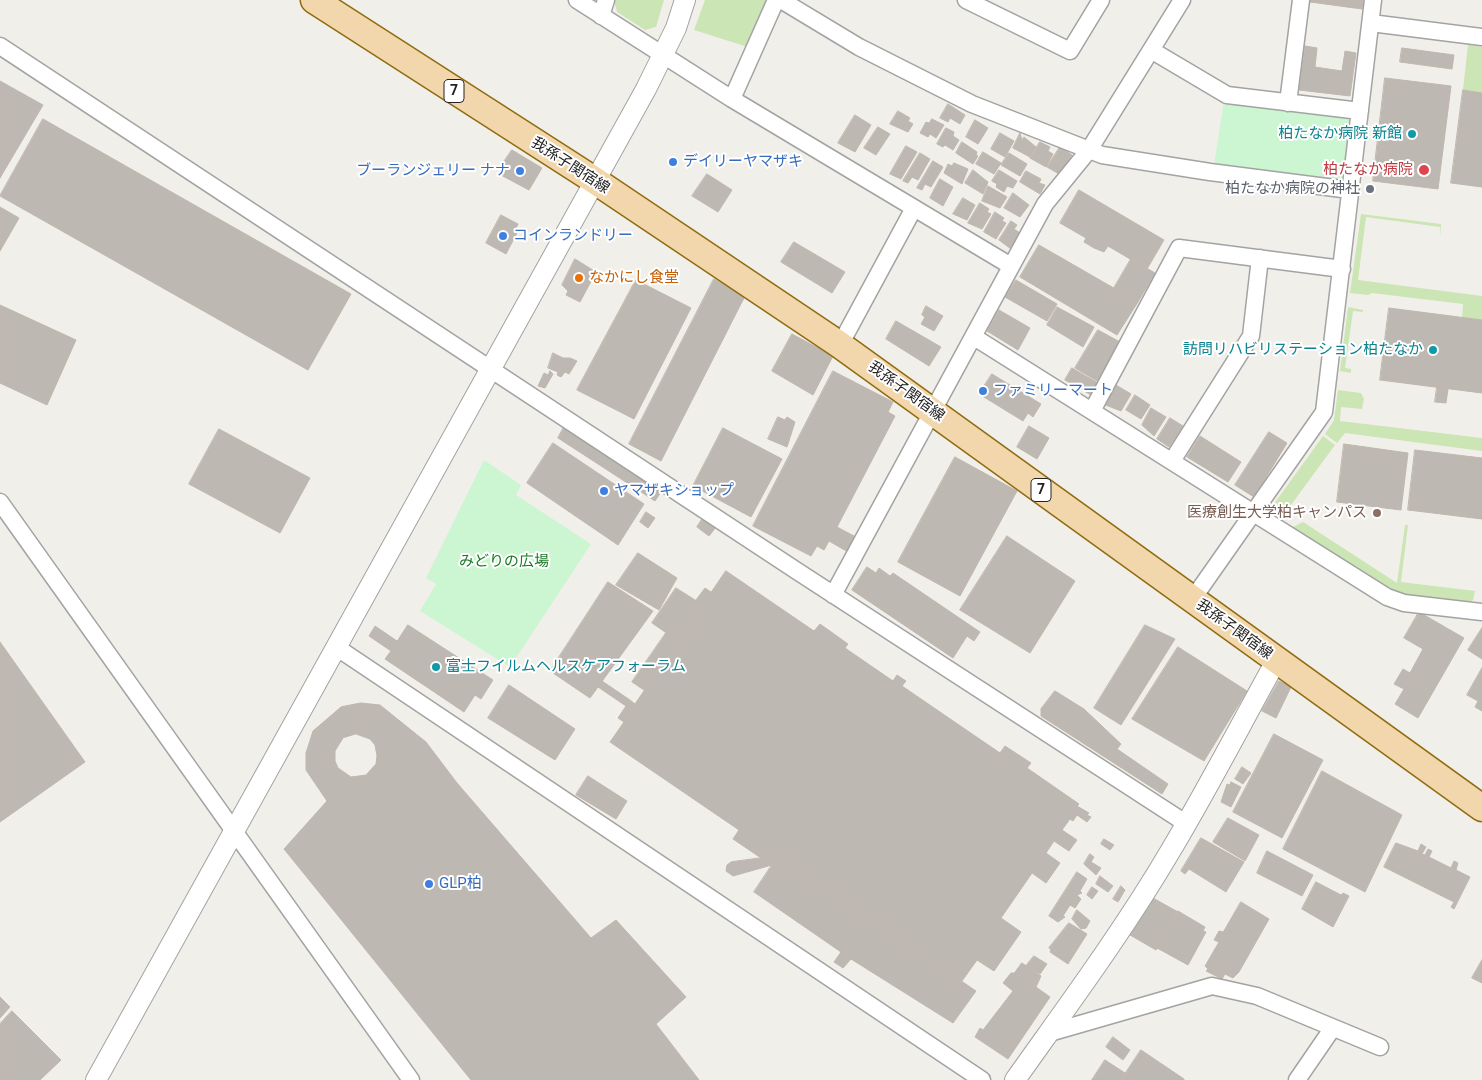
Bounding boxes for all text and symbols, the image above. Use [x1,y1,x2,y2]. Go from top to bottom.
road number: 7 [444,80,464,102]
place label: 柏たなか病院 新館 [1278,125,1402,143]
marker: 柏たなか病院 新館 [1406,128,1418,140]
street label: 我孫子関宿線 [527,134,613,198]
place label: デイリーヤマザキ [683,153,803,171]
marker: デイリーヤマザキ [667,156,679,168]
place label: 柏たなか病院 [1323,161,1413,179]
place label: ブーランジェリー ナナ [356,162,510,180]
marker: 柏たなか病院 [1417,163,1431,177]
marker: ブーランジェリー ナナ [514,165,526,177]
place label: 柏たなか病院の神社 [1225,180,1360,198]
marker: 柏たなか病院の神社 [1364,183,1376,195]
place label: コインランドリー [513,227,633,245]
marker: コインランドリー [497,230,509,242]
place label: なかにし食堂 [589,269,679,287]
marker: なかにし食堂 [573,272,585,284]
place label: 訪問リハビリステーション柏たなか [1183,341,1423,359]
marker: 訪問リハビリステーション柏たなか [1427,344,1439,356]
street label: 我孫子関宿線 [864,358,948,426]
place label: ファミリーマート [993,382,1113,400]
marker: ファミリーマート [977,385,989,397]
road number: 7 [1031,478,1051,502]
place label: ヤマザキショップ [614,482,734,500]
marker: ヤマザキショップ [598,485,610,497]
place label: 医療創生大学柏キャンパス [1187,504,1367,522]
marker: 医療創生大学柏キャンパス [1371,507,1383,519]
park label: みどりの広場 [459,553,549,571]
street label: 我孫子関宿線 [1192,596,1276,664]
place label: 富士フイルムヘルスケアフォーラム [446,658,686,676]
marker: 富士フイルムヘルスケアフォーラム [430,661,442,673]
place label: GLP柏 [439,875,482,893]
marker: GLP柏 [423,878,435,890]

